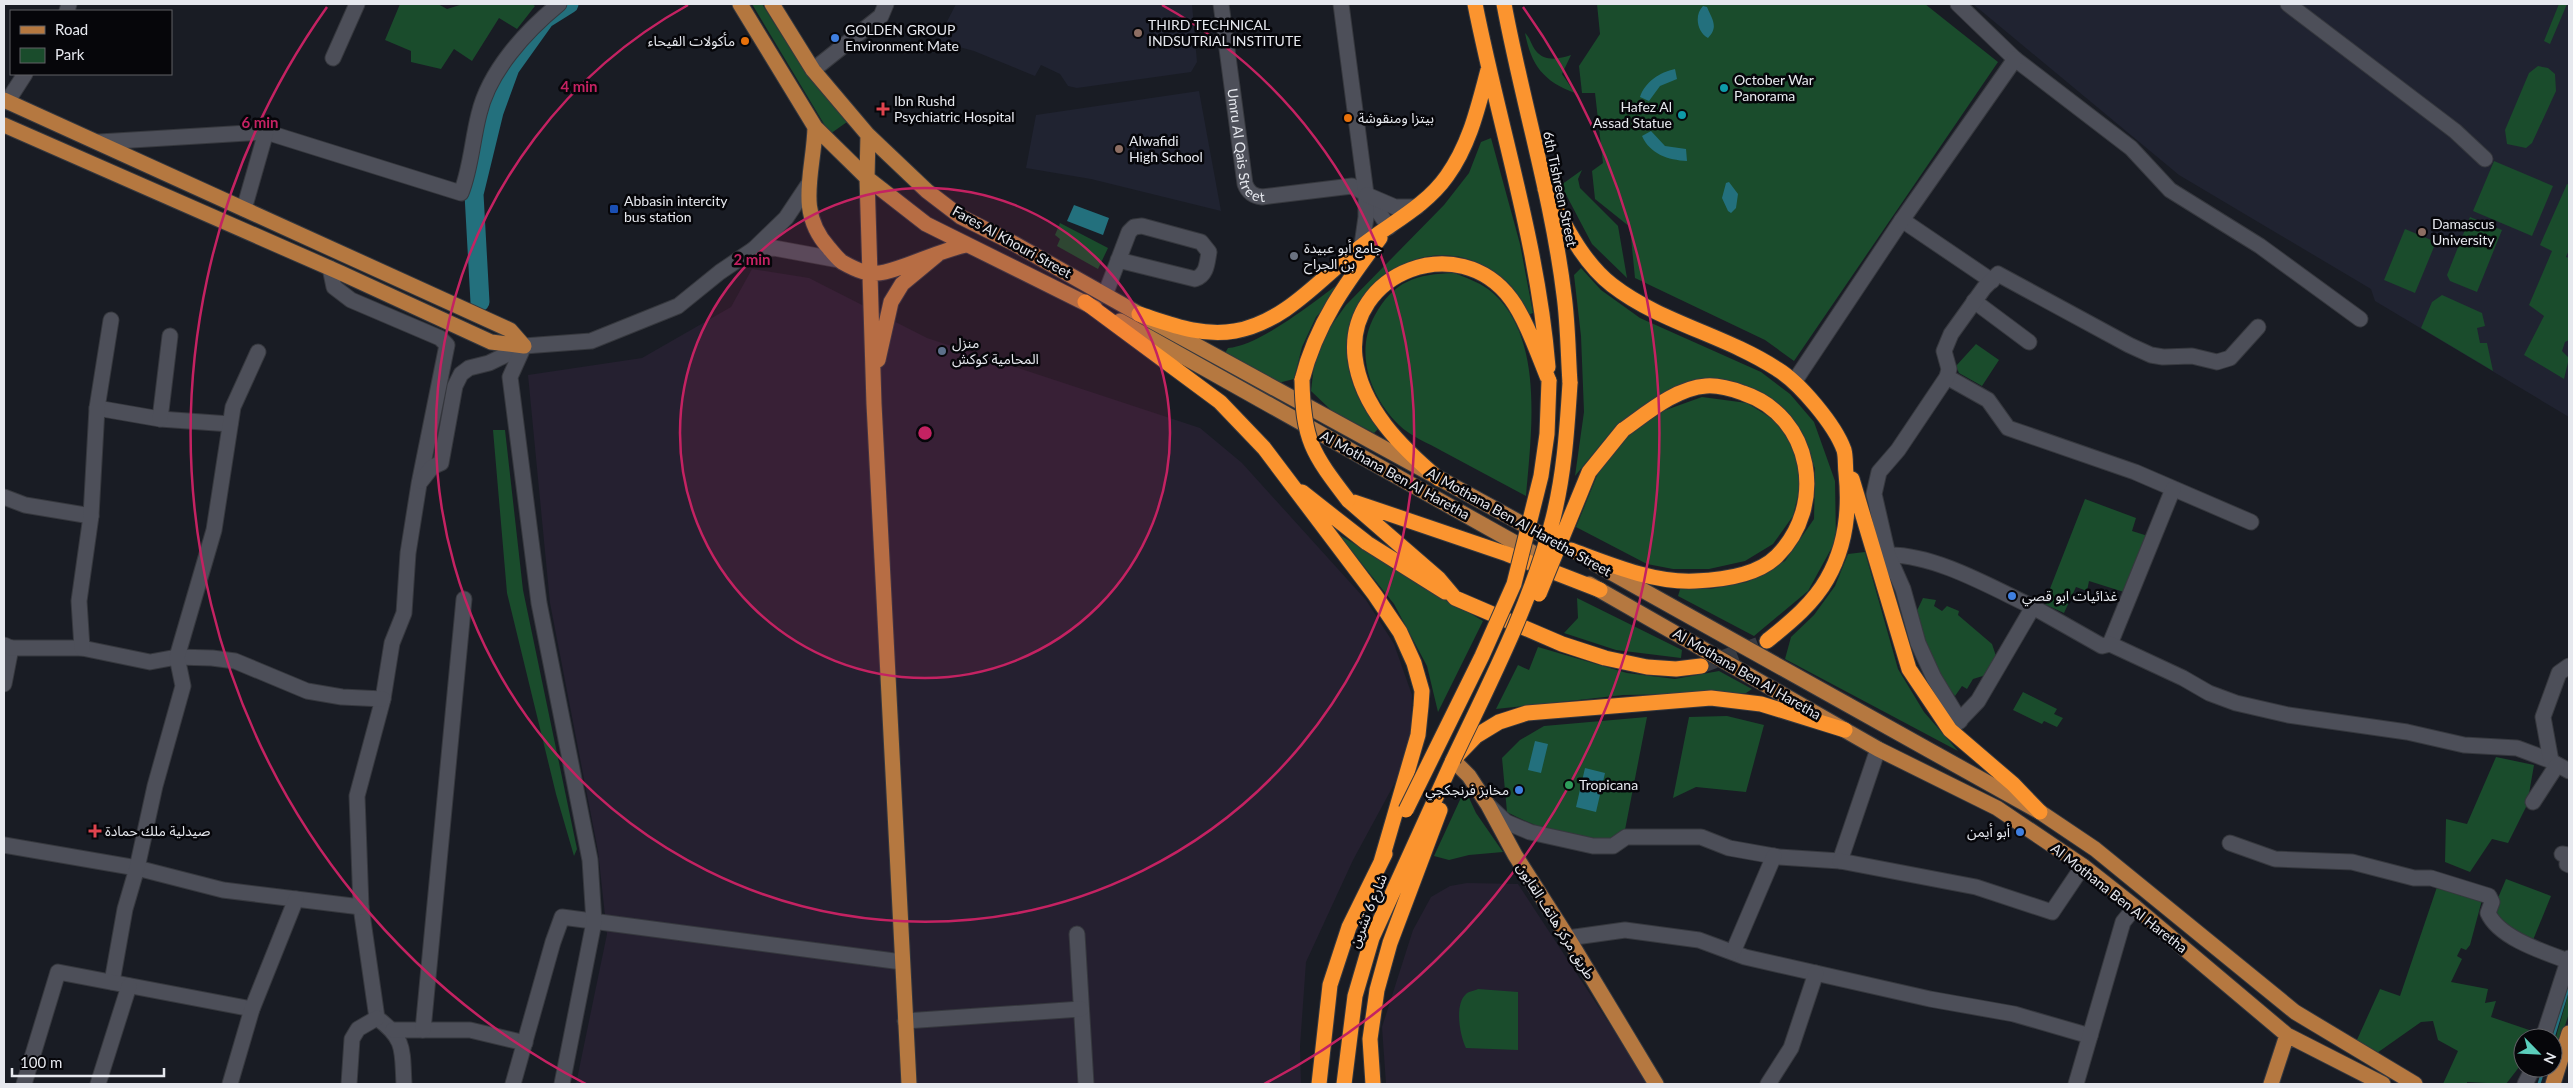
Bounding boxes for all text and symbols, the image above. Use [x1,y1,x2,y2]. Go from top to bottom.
legend [10,10,172,75]
place label: THIRD TECHNICAL INDSUTRIAL INSTITUTE [1148,16,1301,49]
text: Road [55,20,88,38]
place label: GOLDEN GROUP Environment Mate [845,21,959,54]
marker: THIRD TECHNICAL INDSUTRIAL INSTITUTE [1132,27,1144,39]
place label: مأكولات الفيحاء [648,32,735,50]
marker: GOLDEN GROUP Environment Mate [829,32,841,44]
marker: مأكولات الفيحاء [739,35,751,47]
text: Park [55,45,85,63]
place label: October War Panorama [1734,71,1814,104]
text: 4 min [560,77,598,95]
marker: October War Panorama [1718,82,1730,94]
street label: Umru Al Qais Street [1224,87,1266,205]
place label: Ibn Rushd Psychiatric Hospital [894,92,1015,125]
place label: Hafez Al Assad Statue [1593,98,1672,131]
marker: Ibn Rushd Psychiatric Hospital [876,102,890,116]
place label: بيتزا ومنقوشة [1358,109,1434,127]
marker: Hafez Al Assad Statue [1676,109,1688,121]
marker: بيتزا ومنقوشة [1342,112,1354,124]
text: 6 min [241,113,279,131]
street label: 6th Tishreen Street [1540,130,1581,248]
place label: Alwafidi High School [1129,132,1203,165]
marker: Alwafidi High School [1113,143,1125,155]
place label: Abbasin intercity bus station [624,192,728,225]
street label: Fares Al Khouri Street [950,202,1075,281]
marker: Abbasin intercity bus station [608,203,620,215]
place label: Damascus University [2432,215,2495,248]
marker: Damascus University [2416,226,2428,238]
place label: جامع أبو عبيدة بن الجراح [1304,239,1382,275]
text: 2 min [733,250,771,268]
marker: جامع أبو عبيدة بن الجراح [1288,250,1300,262]
place label: منزل المحامية كوكش [952,334,1039,368]
marker: منزل المحامية كوكش [936,345,948,357]
centre of rings [916,424,934,442]
street label: Al Mothana Ben Al Haretha [1318,426,1473,523]
street label: Al Mothana Ben Al Haretha Street [1424,464,1615,580]
place label: غذائيات ابو قصي [2022,587,2118,607]
marker: غذائيات ابو قصي [2006,590,2018,602]
street label: Al Mothana Ben Al Haretha [1670,624,1824,723]
place label: Tropicana [1579,776,1638,793]
marker: Tropicana [1563,779,1575,791]
place label: مخابز فرنجكجي [1425,781,1509,801]
marker: مخابز فرنجكجي [1513,784,1525,796]
place label: صيدلية ملك حمادة [105,822,211,839]
place label: أبو أيمن [1967,823,2010,841]
marker: صيدلية ملك حمادة [89,825,101,837]
marker: أبو أيمن [2014,826,2026,838]
street label: Al Mothana Ben Al Haretha [2048,839,2191,956]
street label: طريق مركز هاتف القابون [1512,859,1599,983]
street label: شارع 6 تشرين [1345,871,1393,951]
north arrow [2513,1028,2563,1078]
scale bar [12,1046,165,1078]
text: N [2540,1050,2560,1067]
text: 100 m [20,1053,62,1071]

